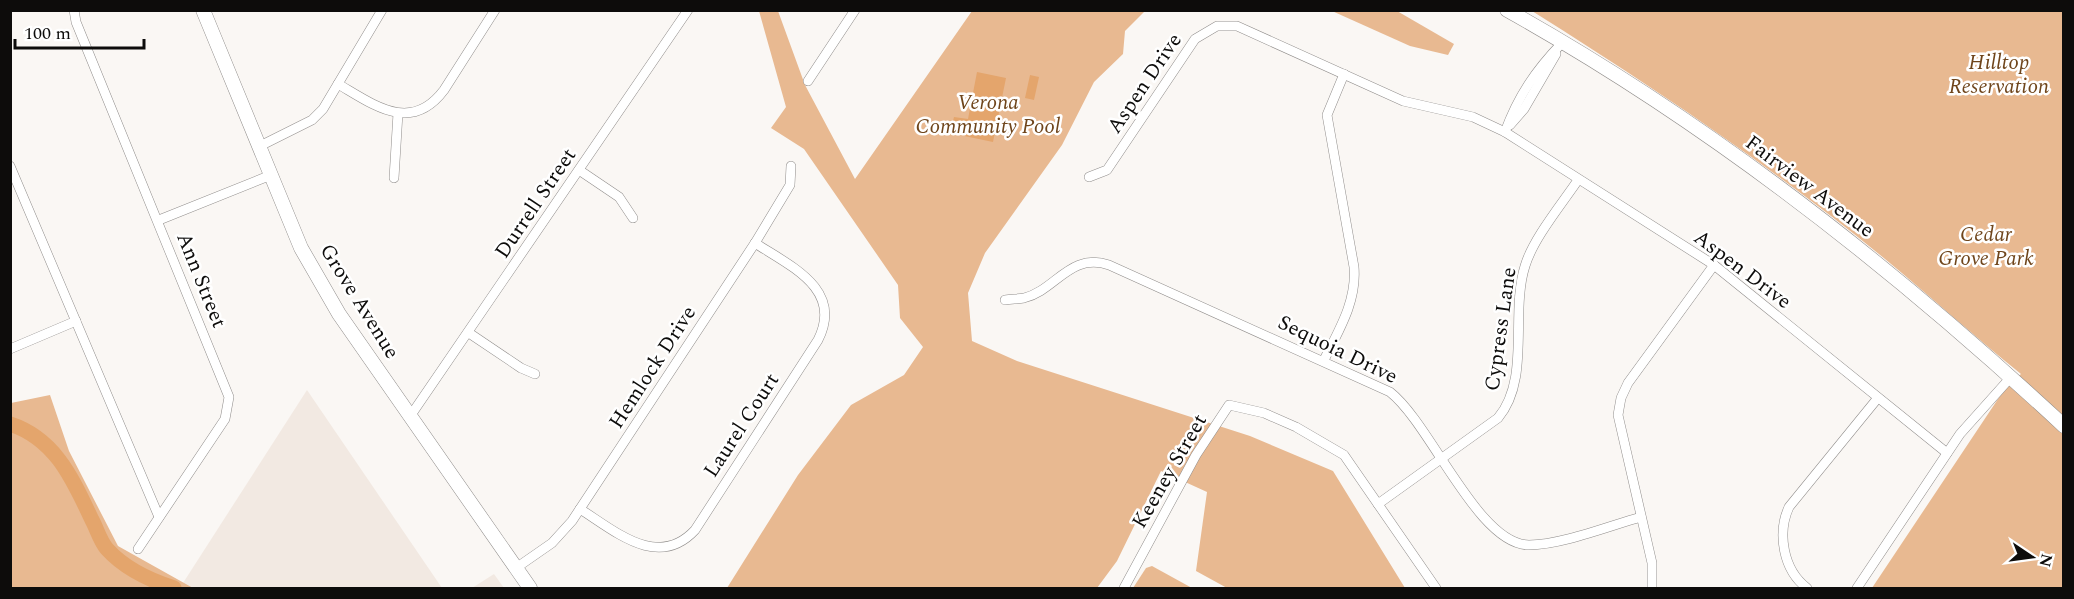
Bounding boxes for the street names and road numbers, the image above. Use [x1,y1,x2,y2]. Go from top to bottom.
street label: Aspen Drive [1099,27,1190,140]
street label: Fairview Avenue [1738,127,1881,246]
street label: Durrell Street [487,142,585,265]
street label: Aspen Drive [1687,222,1798,317]
street label: Ann Street [167,228,235,333]
street label: Grove Avenue [311,238,407,365]
street label: Cypress Lane [1476,265,1526,393]
street label: Hemlock Drive [601,300,705,436]
street label: Sequoia Drive [1272,307,1403,393]
street label: Laurel Court [696,367,788,484]
street label: Keeney Street [1124,408,1216,535]

